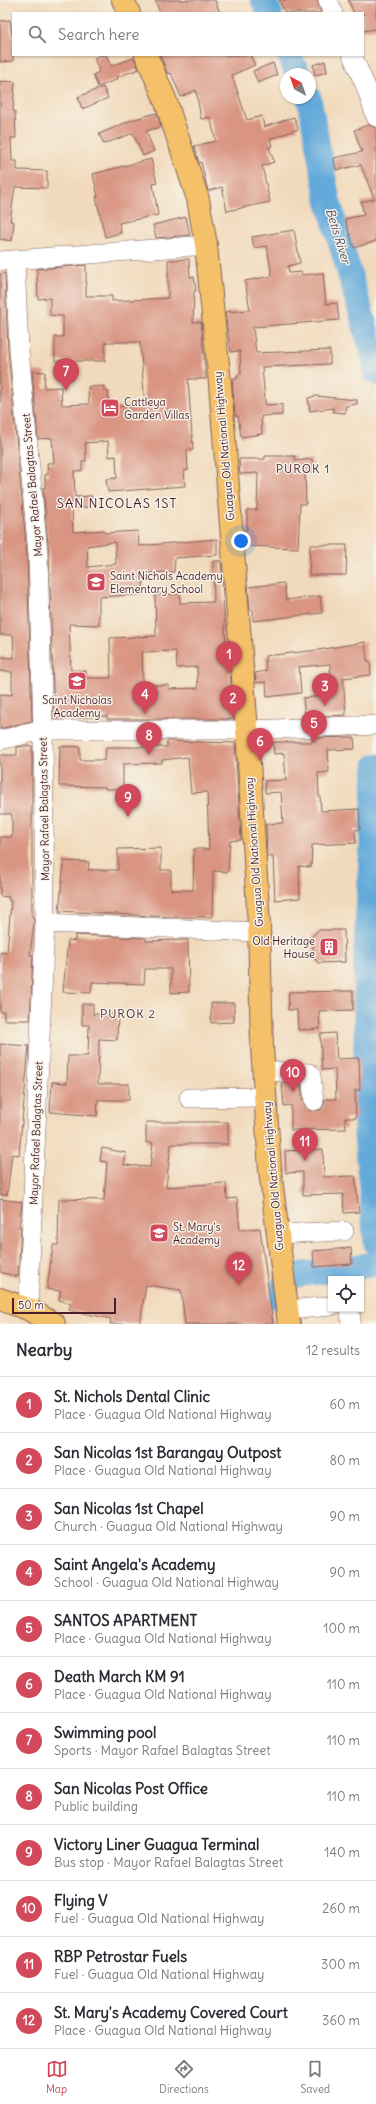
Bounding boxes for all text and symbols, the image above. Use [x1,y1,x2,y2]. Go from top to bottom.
search box [12,12,364,56]
icon: search [26,23,48,45]
text: Search here [58,25,139,44]
north arrow [280,68,316,104]
water label: Betis River [323,206,355,267]
pin: 7 [53,358,79,391]
street label: Guagua Old National Highway [210,371,238,521]
place label: Cattleya Garden Villas [124,395,189,422]
hotel icon: Cattleya Garden Villas [99,397,121,419]
street label: Mayor Rafael Balagtas Street [19,412,45,557]
district label: PUROK 1 [276,461,330,476]
district label: SAN NICOLAS 1ST [57,495,177,512]
your location [231,531,251,551]
place label: Saint Nichols Academy Elementary School [110,569,223,596]
school or university icon: Saint Nichols Academy Elementary School [85,571,107,593]
pin: 1 [216,641,242,674]
school or university icon: Saint Nicholas Academy [66,670,88,692]
pin: 3 [312,673,338,706]
pin: 4 [132,681,158,714]
pin: 2 [220,685,246,718]
place label: Saint Nicholas Academy [42,693,112,720]
pin: 5 [301,710,327,743]
pin: 8 [136,722,162,755]
pin: 6 [247,728,273,761]
street label: Mayor Rafael Balagtas Street [36,737,52,881]
street label: Guagua Old National Highway [242,777,266,927]
pin: 9 [115,784,141,817]
place label: Old Heritage House [252,934,315,961]
building icon: Old Heritage House [318,936,340,958]
district label: PUROK 2 [100,1006,156,1021]
pin: 10 [280,1059,306,1092]
street label: Mayor Rafael Balagtas Street [26,1061,46,1205]
street label: Guagua Old National Highway [259,1101,287,1251]
pin: 11 [292,1128,318,1161]
place label: St. Mary's Academy [173,1220,221,1247]
school or university icon: St. Mary's Academy [148,1222,170,1244]
pin: 12 [226,1252,252,1285]
map controls [328,1276,364,1312]
button: locate [328,1276,364,1312]
scale bar [12,1296,116,1315]
text: 50 m [18,1298,44,1312]
text: Nearby [16,1339,72,1361]
text: 12 results [306,1342,360,1359]
text: St. Nichols Dental Clinic [54,1387,210,1406]
text: 1 [26,1396,32,1413]
text: 60 m [329,1396,360,1413]
text: Place · Guagua Old National Highway [54,1406,272,1423]
text: San Nicolas 1st Barangay Outpost [54,1443,281,1462]
text: 2 [25,1452,33,1469]
text: 80 m [329,1452,360,1469]
text: Place · Guagua Old National Highway [54,1462,272,1479]
text: San Nicolas 1st Chapel [54,1499,204,1518]
text: 3 [25,1508,33,1525]
text: 90 m [329,1508,360,1525]
text: Church · Guagua Old National Highway [54,1518,283,1535]
text: Saint Angela's Academy [54,1555,215,1574]
text: 4 [25,1564,33,1581]
text: 90 m [329,1564,360,1581]
text: School · Guagua Old National Highway [54,1574,279,1591]
text: SANTOS APARTMENT [54,1611,197,1630]
text: 5 [25,1620,33,1637]
text: 100 m [323,1620,360,1637]
text: Place · Guagua Old National Highway [54,1630,272,1647]
text: Death March KM 91 [54,1667,185,1686]
text: 6 [25,1676,33,1693]
text: 110 m [327,1676,360,1693]
text: Place · Guagua Old National Highway [54,1686,272,1703]
text: Swimming pool [54,1723,156,1742]
text: 7 [26,1732,32,1749]
text: 110 m [327,1732,360,1749]
text: Sports · Mayor Rafael Balagtas Street [54,1742,271,1759]
text: San Nicolas Post Office [54,1779,208,1798]
text: 8 [25,1788,33,1805]
text: 110 m [327,1788,360,1805]
text: Public building [54,1798,138,1815]
text: Victory Liner Guagua Terminal [54,1835,259,1854]
text: 9 [25,1844,33,1861]
text: 140 m [324,1844,360,1861]
text: Bus stop · Mayor Rafael Balagtas Street [54,1854,283,1871]
text: Flying V [54,1891,108,1910]
text: 10 [22,1900,36,1917]
text: 260 m [322,1900,360,1917]
text: Fuel · Guagua Old National Highway [54,1910,264,1927]
text: RBP Petrostar Fuels [54,1947,187,1966]
text: 11 [24,1956,34,1973]
text: 300 m [321,1956,360,1973]
text: Fuel · Guagua Old National Highway [54,1966,264,1983]
text: St. Mary's Academy Covered Court [54,2003,288,2022]
text: 12 [23,2012,35,2029]
text: 360 m [322,2012,360,2029]
text: Place · Guagua Old National Highway [54,2022,272,2039]
tab: Map [46,2058,68,2096]
tab: Directions [159,2058,209,2096]
tab: Saved [300,2058,330,2096]

